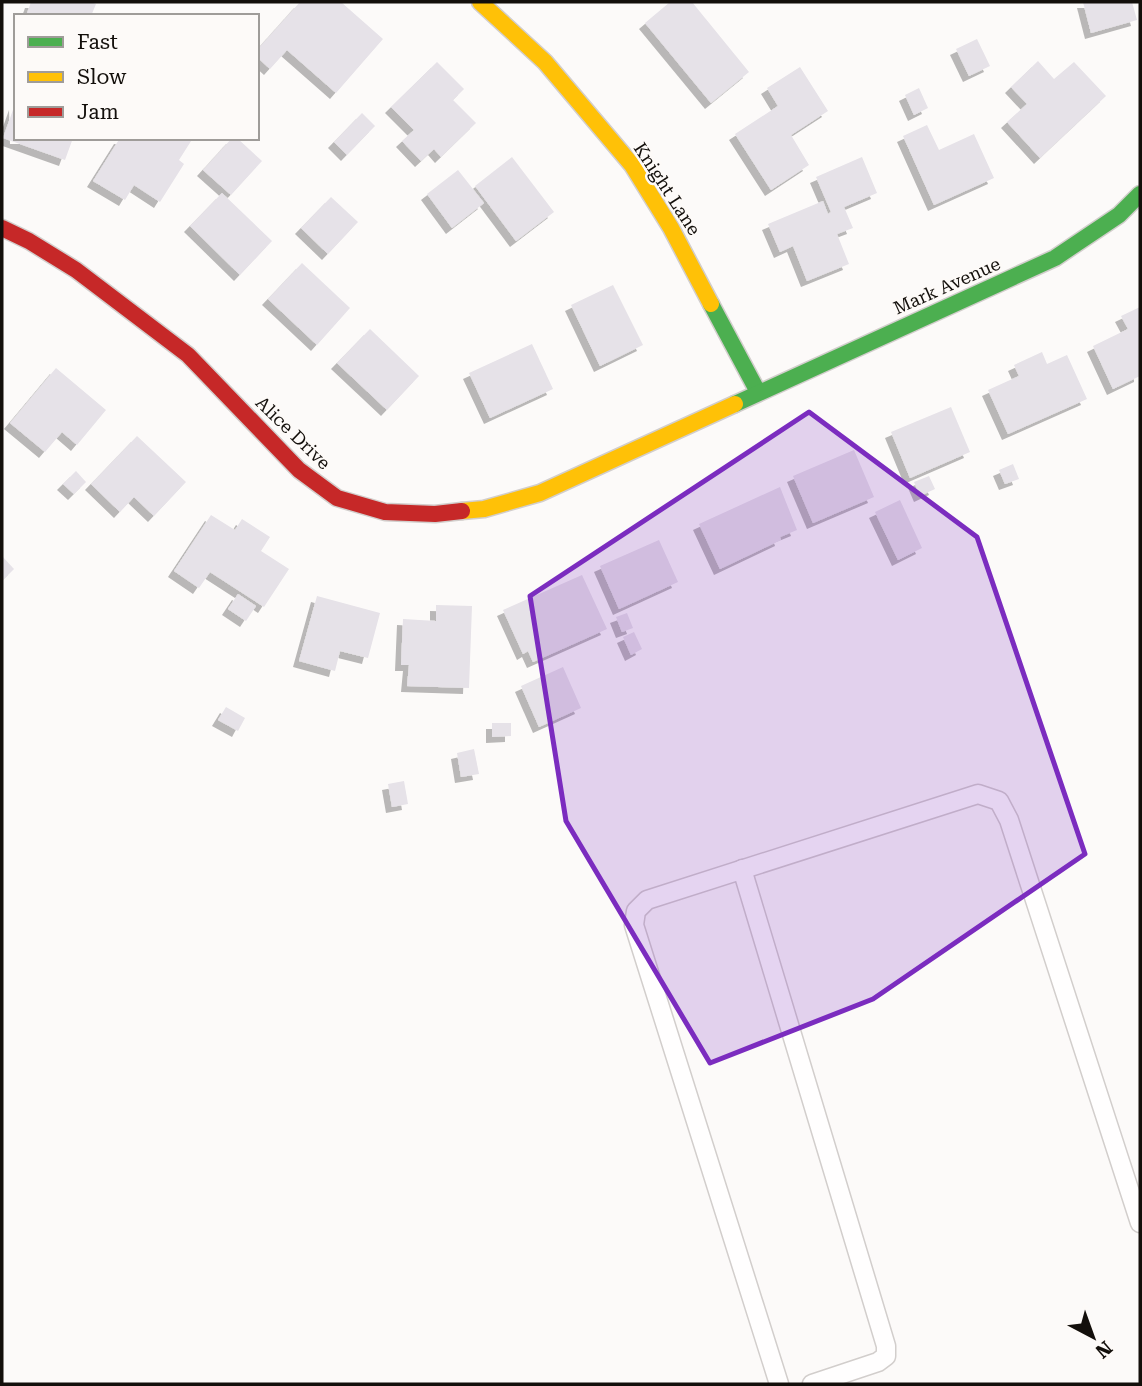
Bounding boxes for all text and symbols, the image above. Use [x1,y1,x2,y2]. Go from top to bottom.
legend [14,14,259,140]
text: Fast [77,30,118,54]
text: Slow [77,65,127,89]
text: Jam [77,100,119,124]
street label: Knight Lane [630,138,705,239]
street label: Mark Avenue [890,253,1004,318]
street label: Alice Drive [252,392,335,473]
north arrow [1058,1302,1128,1372]
text: N [1090,1336,1117,1363]

